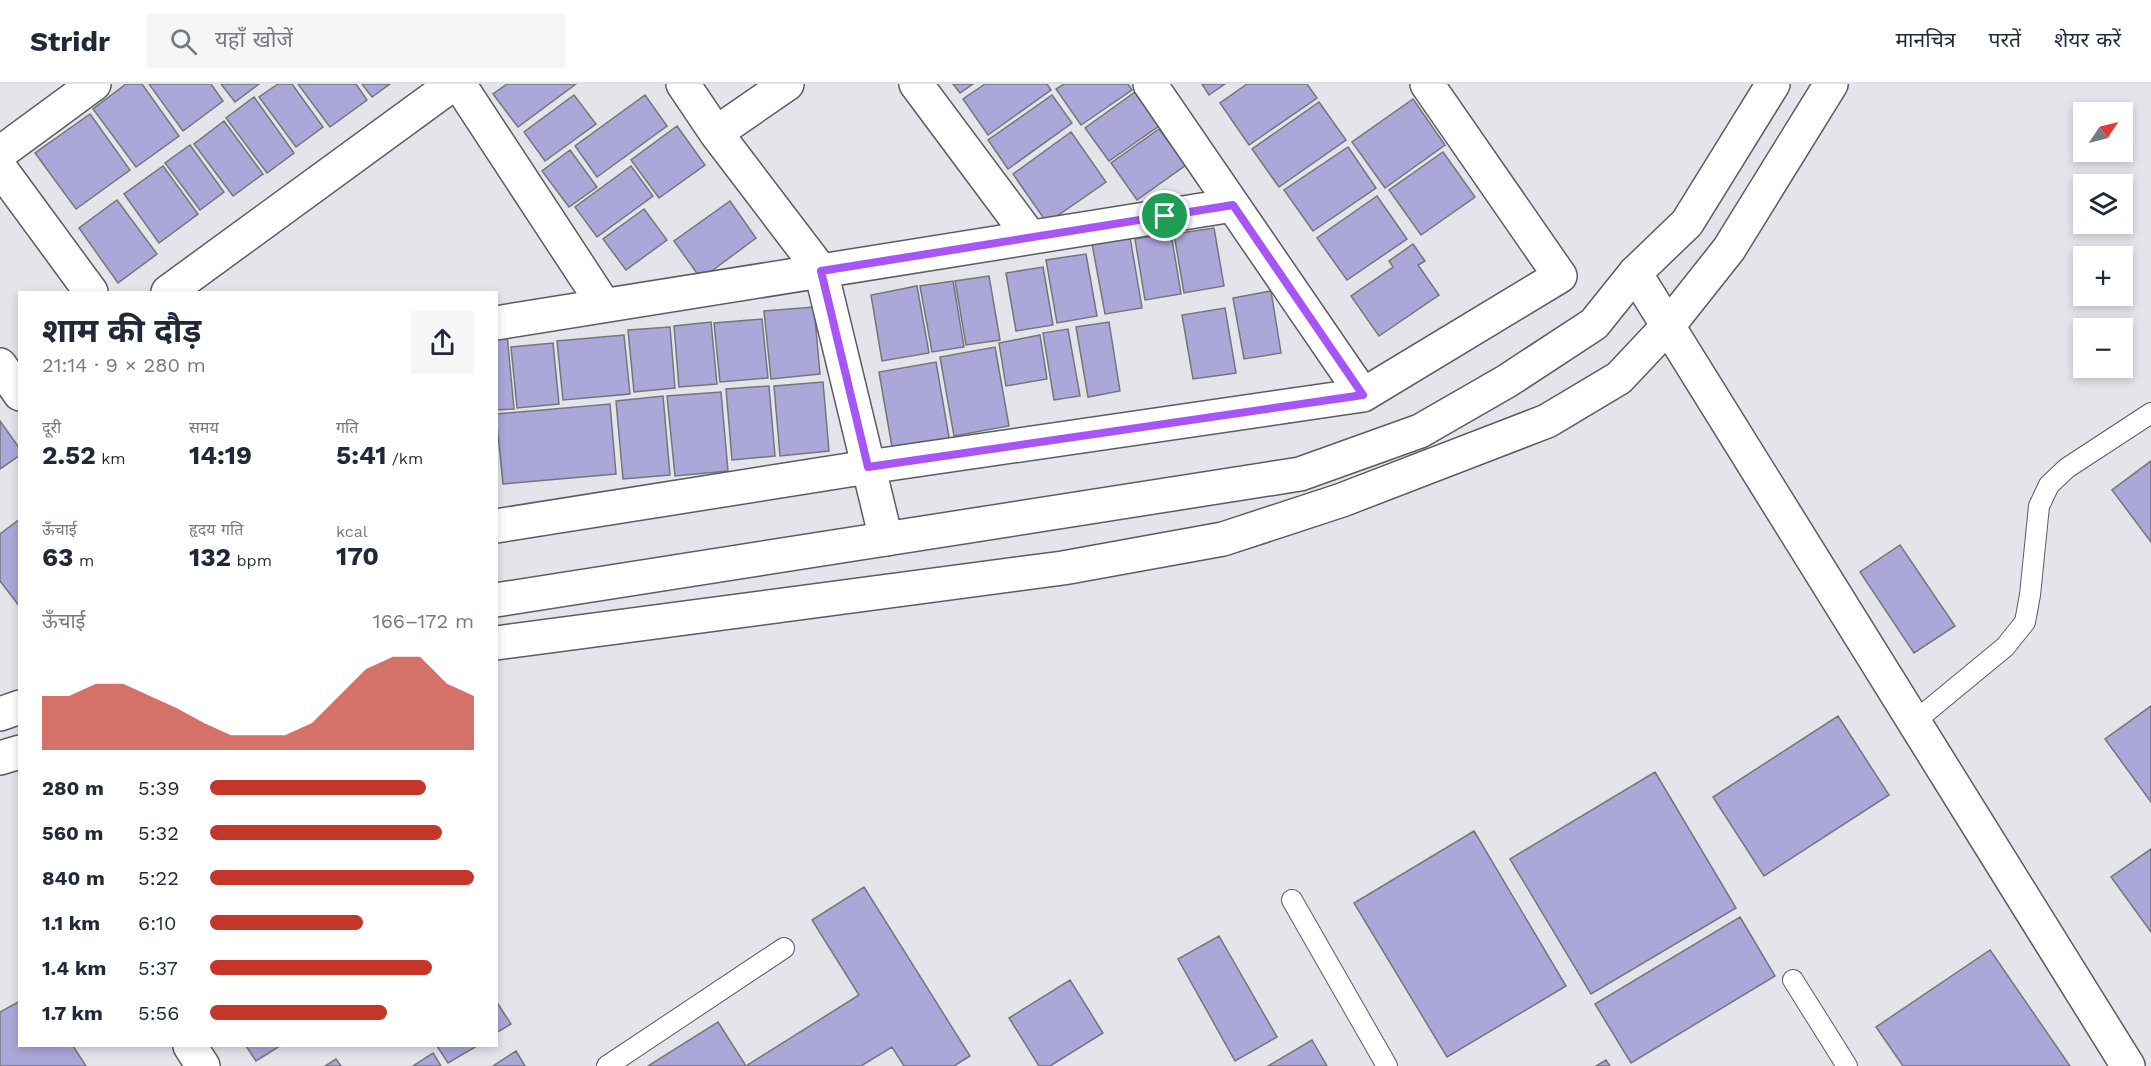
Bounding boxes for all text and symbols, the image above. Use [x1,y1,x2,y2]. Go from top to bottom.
search box [146,14,566,68]
text: Stridr [30,25,110,58]
icon: search [167,25,200,58]
text: यहाँ खोजें [215,27,293,52]
text: मानचित्र [1896,27,1956,52]
text: परतें [1989,27,2021,52]
text: शेयर करें [2054,27,2121,52]
north arrow [2073,102,2133,162]
map controls [2073,102,2133,378]
button: layers [2073,174,2133,234]
pin [1139,190,1190,241]
icon: arrive [1148,199,1181,232]
button: + [2073,246,2133,306]
text: शाम की दौड़ [42,311,201,350]
button: share [411,311,474,374]
button: − [2073,318,2133,378]
text: 21:14 · 9 × 280 m [42,353,206,377]
text: दूरी [42,418,61,437]
text: समय [189,418,219,437]
text: गति [336,418,358,437]
text: 2.52 [42,440,96,470]
text: 14:19 [189,440,252,470]
text: 5:41 [336,440,386,470]
text: km [96,449,125,468]
text: /km [386,449,423,468]
text: ऊँचाई [42,520,77,539]
text: हृदय गति [189,520,243,539]
text: kcal [336,522,368,541]
text: 170 [336,541,379,571]
text: 63 [42,542,73,572]
text: 132 [189,542,231,572]
text: m [73,551,94,570]
text: bpm [231,551,272,570]
text: ऊँचाई [42,609,85,633]
text: 166–172 m [373,609,474,633]
text: 280 m [42,776,104,800]
text: 5:39 [138,776,180,800]
text: 560 m [42,821,103,845]
text: 5:32 [138,821,179,845]
text: 840 m [42,866,105,890]
text: 5:22 [138,866,179,890]
text: 1.1 km [42,911,100,935]
text: 6:10 [138,911,176,935]
text: 1.4 km [42,956,106,980]
text: 5:37 [138,956,178,980]
text: 1.7 km [42,1001,103,1025]
text: 5:56 [138,1001,179,1025]

